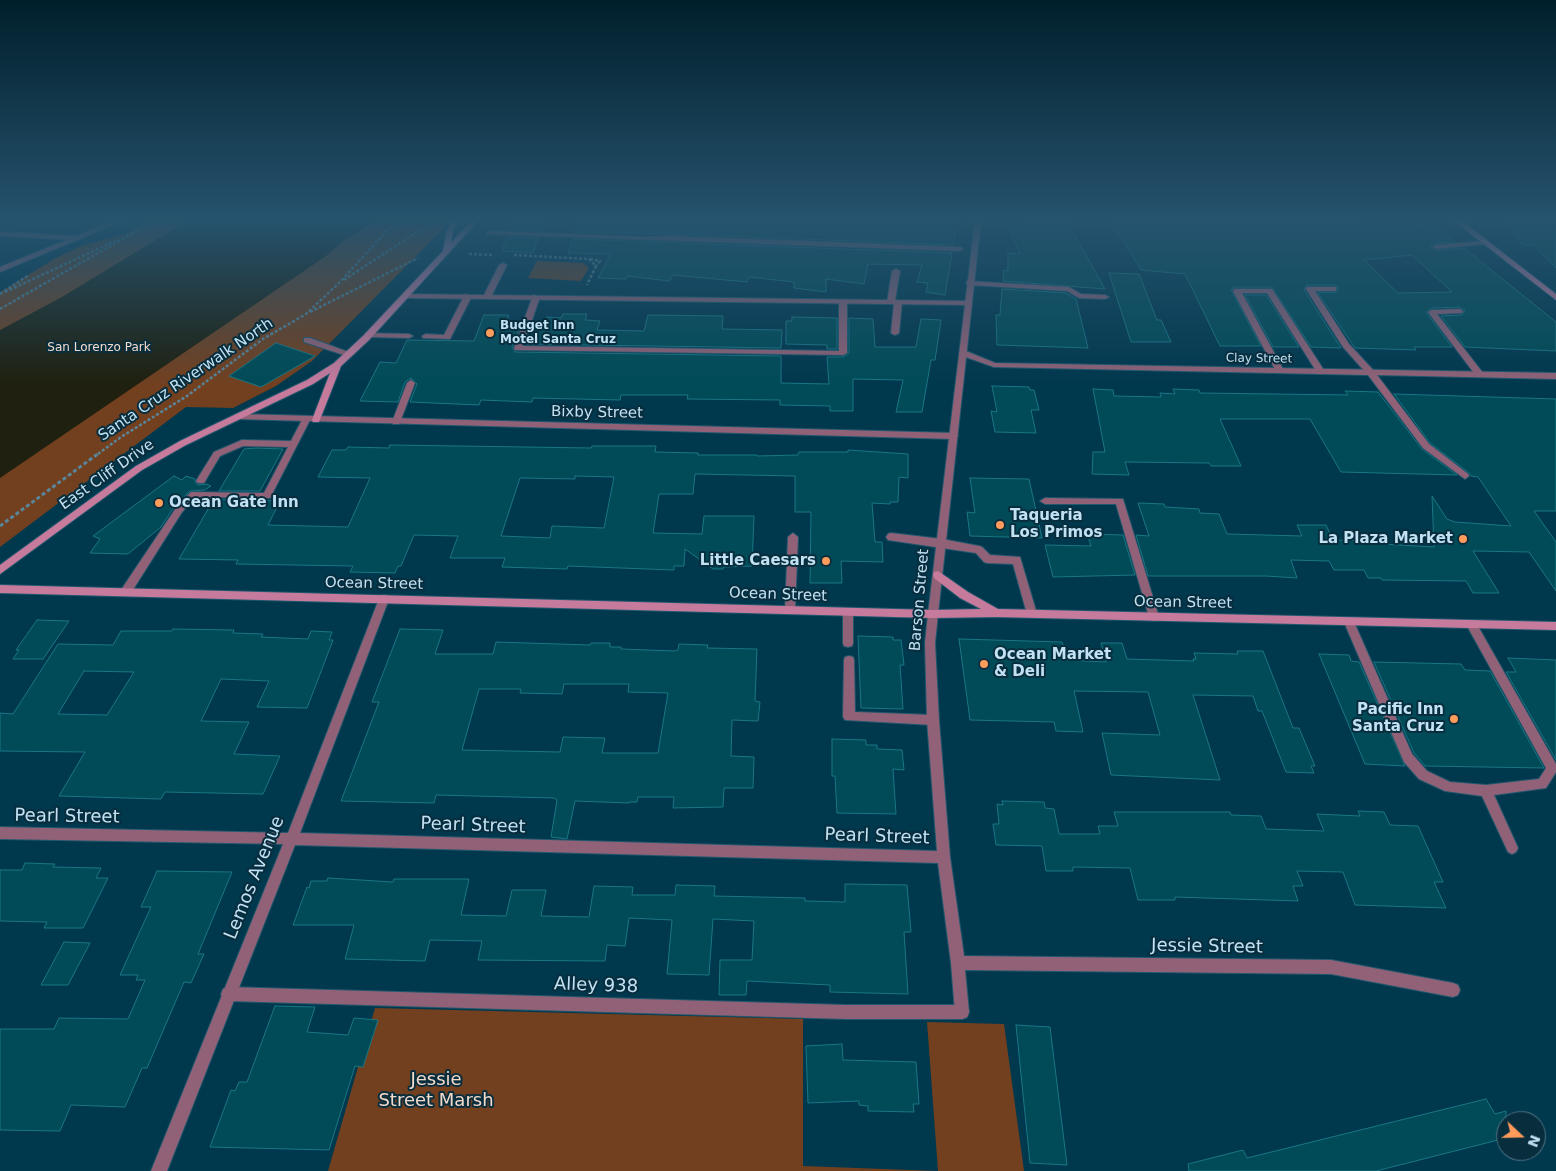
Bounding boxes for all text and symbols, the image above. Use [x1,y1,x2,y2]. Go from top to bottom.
street label: Santa Cruz Riverwalk North [95,315,277,445]
place label: Budget Inn Motel Santa Cruz [500,319,616,347]
marker: Budget Inn Motel Santa Cruz [484,327,496,339]
park label: San Lorenzo Park [47,341,151,355]
street label: Clay Street [1226,351,1292,367]
street label: Bixby Street [551,403,643,423]
street label: East Cliff Drive [56,436,158,514]
place label: Ocean Gate Inn [169,494,299,512]
marker: Ocean Gate Inn [153,497,165,509]
place label: Taqueria Los Primos [1010,507,1102,542]
marker: Taqueria Los Primos [994,519,1006,531]
place label: La Plaza Market [1318,530,1453,548]
marker: La Plaza Market [1457,533,1469,545]
street label: Barson Street [907,548,933,652]
place label: Little Caesars [700,552,816,570]
marker: Little Caesars [820,555,832,567]
street label: Ocean Street [325,574,423,594]
street label: Ocean Street [729,584,827,606]
street label: Ocean Street [1134,593,1232,613]
place label: Ocean Market & Deli [994,646,1111,681]
marker: Ocean Market & Deli [978,658,990,670]
place label: Pacific Inn Santa Cruz [1352,701,1444,736]
marker: Pacific Inn Santa Cruz [1448,713,1460,725]
street label: Pearl Street [14,805,120,829]
street label: Lemos Avenue [220,813,290,943]
street label: Pearl Street [420,813,526,839]
street label: Pearl Street [824,824,930,850]
street label: Jessie Street [1151,935,1263,959]
street label: Alley 938 [554,974,638,998]
park label: Jessie Street Marsh [378,1069,494,1112]
north arrow [1496,1111,1546,1161]
text: N [1525,1133,1544,1149]

